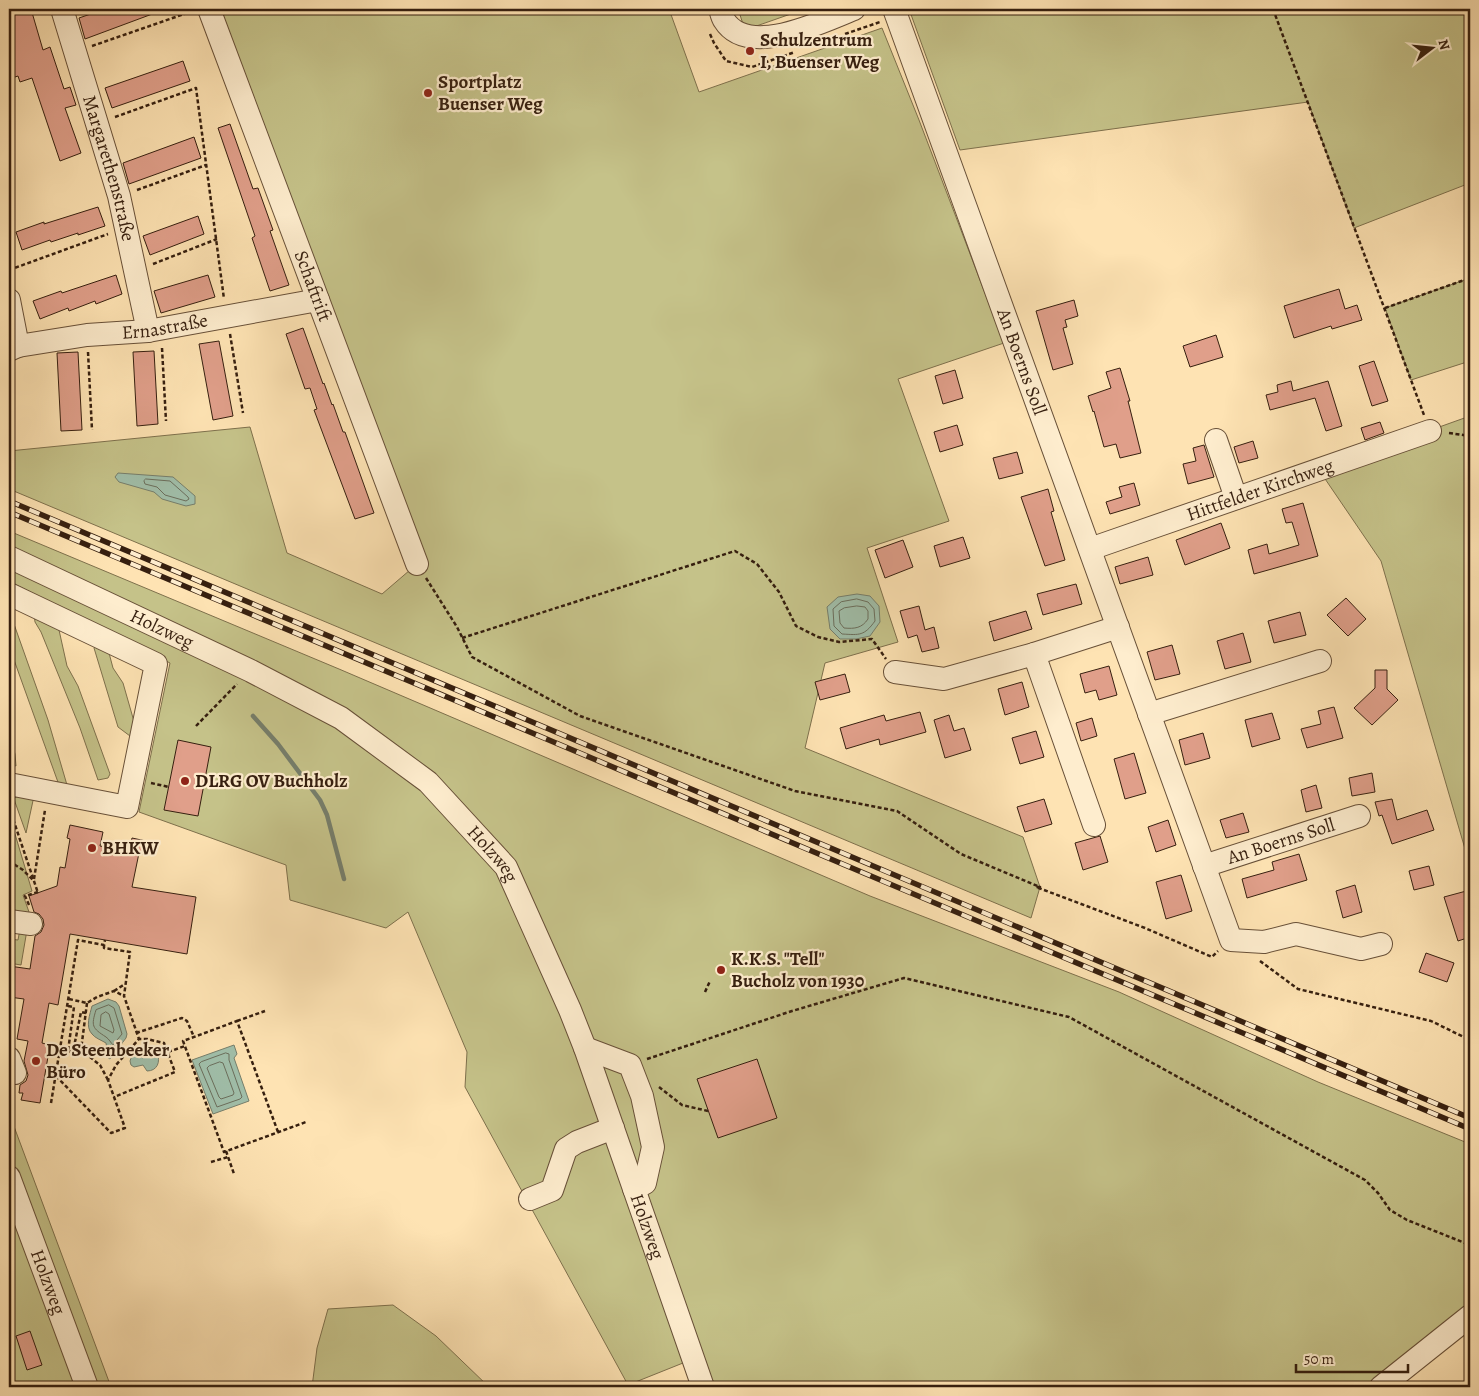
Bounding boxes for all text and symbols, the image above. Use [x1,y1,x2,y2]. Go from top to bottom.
north arrow [1406,22,1456,72]
place label: Schulzentrum I, Buenser Weg [760,27,880,75]
text: N [1433,37,1455,52]
marker: Schulzentrum I, Buenser Weg [744,45,756,57]
place label: Sportplatz Buenser Weg [438,69,543,117]
marker: Sportplatz Buenser Weg [422,87,434,99]
street label: Margarethenstraße [76,92,141,244]
street label: Schaftrift [288,247,338,325]
street label: An Boerns Soll [990,304,1053,419]
street label: Ernastraße [121,307,210,346]
street label: Hittfelder Kirchweg [1183,452,1338,528]
street label: Holzweg [126,603,199,655]
place label: DLRG OV Buchholz [195,768,348,794]
marker: DLRG OV Buchholz [179,775,191,787]
street label: An Boerns Soll [1223,812,1339,871]
street label: Holzweg [461,820,524,887]
place label: BHKW [102,835,160,861]
marker: BHKW [86,842,98,854]
place label: K.K.S. "Tell" Bucholz von 1930 [731,946,865,994]
marker: K.K.S. "Tell" Bucholz von 1930 [715,964,727,976]
place label: De Steenbeeker Büro [46,1037,169,1085]
marker: De Steenbeeker Büro [30,1055,42,1067]
street label: Holzweg [624,1190,671,1263]
street label: Holzweg [24,1246,72,1319]
scale bar [1296,1341,1409,1373]
text: 50 m [1304,1349,1334,1369]

